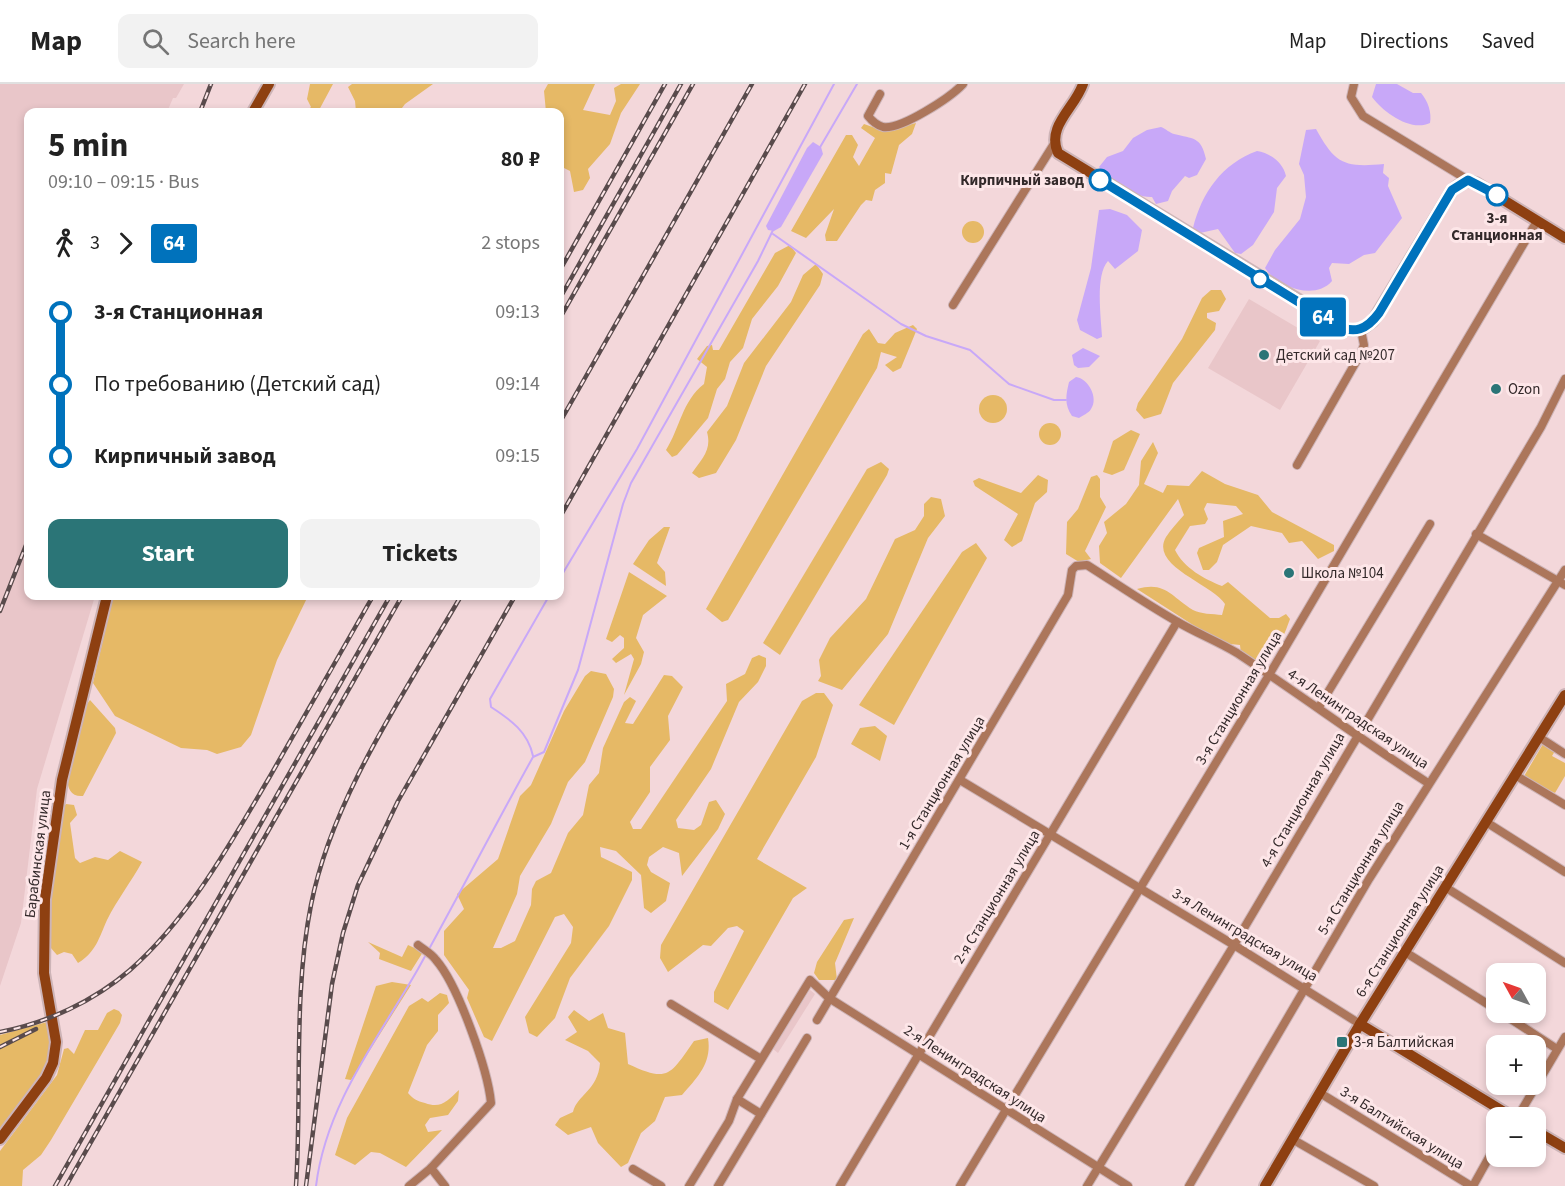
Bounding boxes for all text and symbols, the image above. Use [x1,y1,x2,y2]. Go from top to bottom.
search box [118,14,538,68]
text: Map [30,21,82,61]
icon: search [139,25,172,58]
text: Search here [187,25,296,57]
text: Map [1289,26,1327,56]
text: Directions [1360,26,1448,56]
text: Saved [1481,26,1535,56]
text: 5 min [48,122,128,169]
text: 80 ₽ [501,143,540,175]
text: 09:10 – 09:15 · Bus [48,168,199,196]
marker: Кирпичный завод [1089,169,1111,191]
place label: Кирпичный завод [960,170,1084,191]
marker: 3-я Станционная [1486,184,1508,206]
place label: 3-я Станционная [1451,208,1543,246]
icon: walk [48,227,81,260]
icon: forward [109,227,142,260]
text: 64 [163,228,185,258]
text: 3 [90,229,100,257]
text: 2 stops [481,229,540,257]
unlabelled marker [1251,270,1269,288]
text: 3-я Станционная [94,296,263,328]
text: 09:13 [495,298,540,326]
line badge: 64 [1296,298,1350,336]
text: 64 [1312,302,1334,332]
place label: Детский сад №207 [1276,345,1395,366]
marker: Детский сад №207 [1257,348,1271,362]
text: По требованию (Детский сад) [94,368,381,400]
text: 09:14 [495,370,540,398]
place label: Ozon [1508,379,1540,400]
marker: Ozon [1489,382,1503,396]
text: Кирпичный завод [94,440,276,472]
text: 09:15 [495,442,540,470]
button: Start [48,519,288,588]
button: Tickets [300,519,540,588]
place label: Школа №104 [1301,563,1384,584]
marker: Школа №104 [1282,566,1296,580]
street label: 3-я Станционная улица [1191,627,1287,769]
street label: 4-я Ленинградская улица [1283,664,1433,774]
street label: 1-я Станционная улица [894,712,990,854]
street label: 4-я Станционная улица [1256,729,1350,871]
street label: Барабинская улица [20,789,56,919]
street label: 5-я Станционная улица [1313,797,1409,939]
street label: 2-я Станционная улица [949,826,1045,968]
street label: 6-я Станционная улица [1351,861,1449,1001]
street label: 3-я Ленинградская улица [1168,883,1322,987]
north arrow [1486,963,1546,1023]
map controls [1486,963,1546,1167]
street label: 2-я Ленинградская улица [899,1020,1051,1128]
place label: 3-я Балтийская [1354,1032,1454,1053]
marker: 3-я Балтийская [1335,1035,1349,1049]
button: + [1486,1035,1546,1095]
street label: 3-я Балтийская улица [1336,1081,1468,1175]
button: − [1486,1107,1546,1167]

